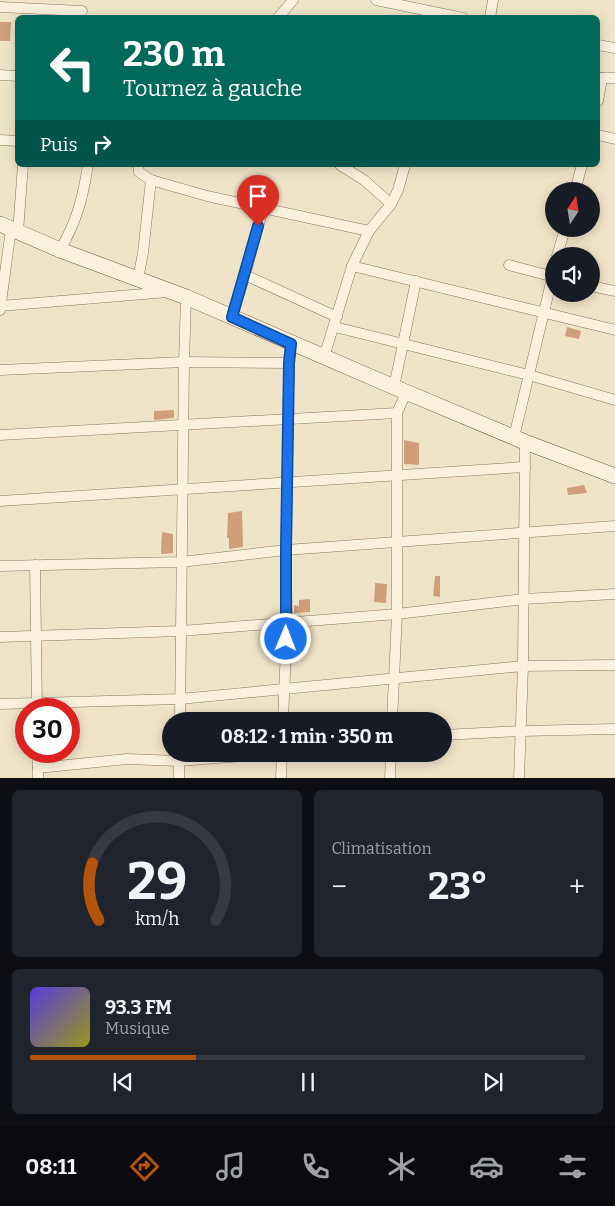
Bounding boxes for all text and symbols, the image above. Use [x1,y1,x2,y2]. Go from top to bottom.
text: 230 m [123,33,225,75]
icon: left [40,35,105,100]
text: Tournez à gauche [123,75,302,102]
icon: right [88,130,116,158]
text: Puis [40,133,78,156]
pin [237,175,279,226]
icon: arrive [244,182,272,210]
north arrow [545,182,600,238]
map controls [545,182,600,302]
button: sound [545,247,600,302]
position arrow [259,612,311,664]
speed limit sign: 30 [15,698,80,763]
text: 08:12 · 1 min · 350 m [221,725,393,748]
text: Climatisation [332,839,432,858]
text: 29 [127,850,187,913]
text: 23° [428,863,488,909]
text: − [332,870,347,903]
text: + [569,870,585,903]
text: km/h [135,908,179,930]
text: 93.3 FM [105,996,172,1019]
text: Musique [105,1019,170,1038]
icon: previous [109,1068,137,1096]
icon: pause [294,1068,322,1096]
icon: next [479,1068,507,1096]
icon: directions [127,1149,162,1184]
icon: music [213,1149,248,1184]
icon: phone [298,1149,333,1184]
icon: climate [384,1149,419,1184]
icon: car [469,1149,504,1184]
icon: filters [555,1149,590,1184]
text: 08:11 [25,1153,77,1180]

